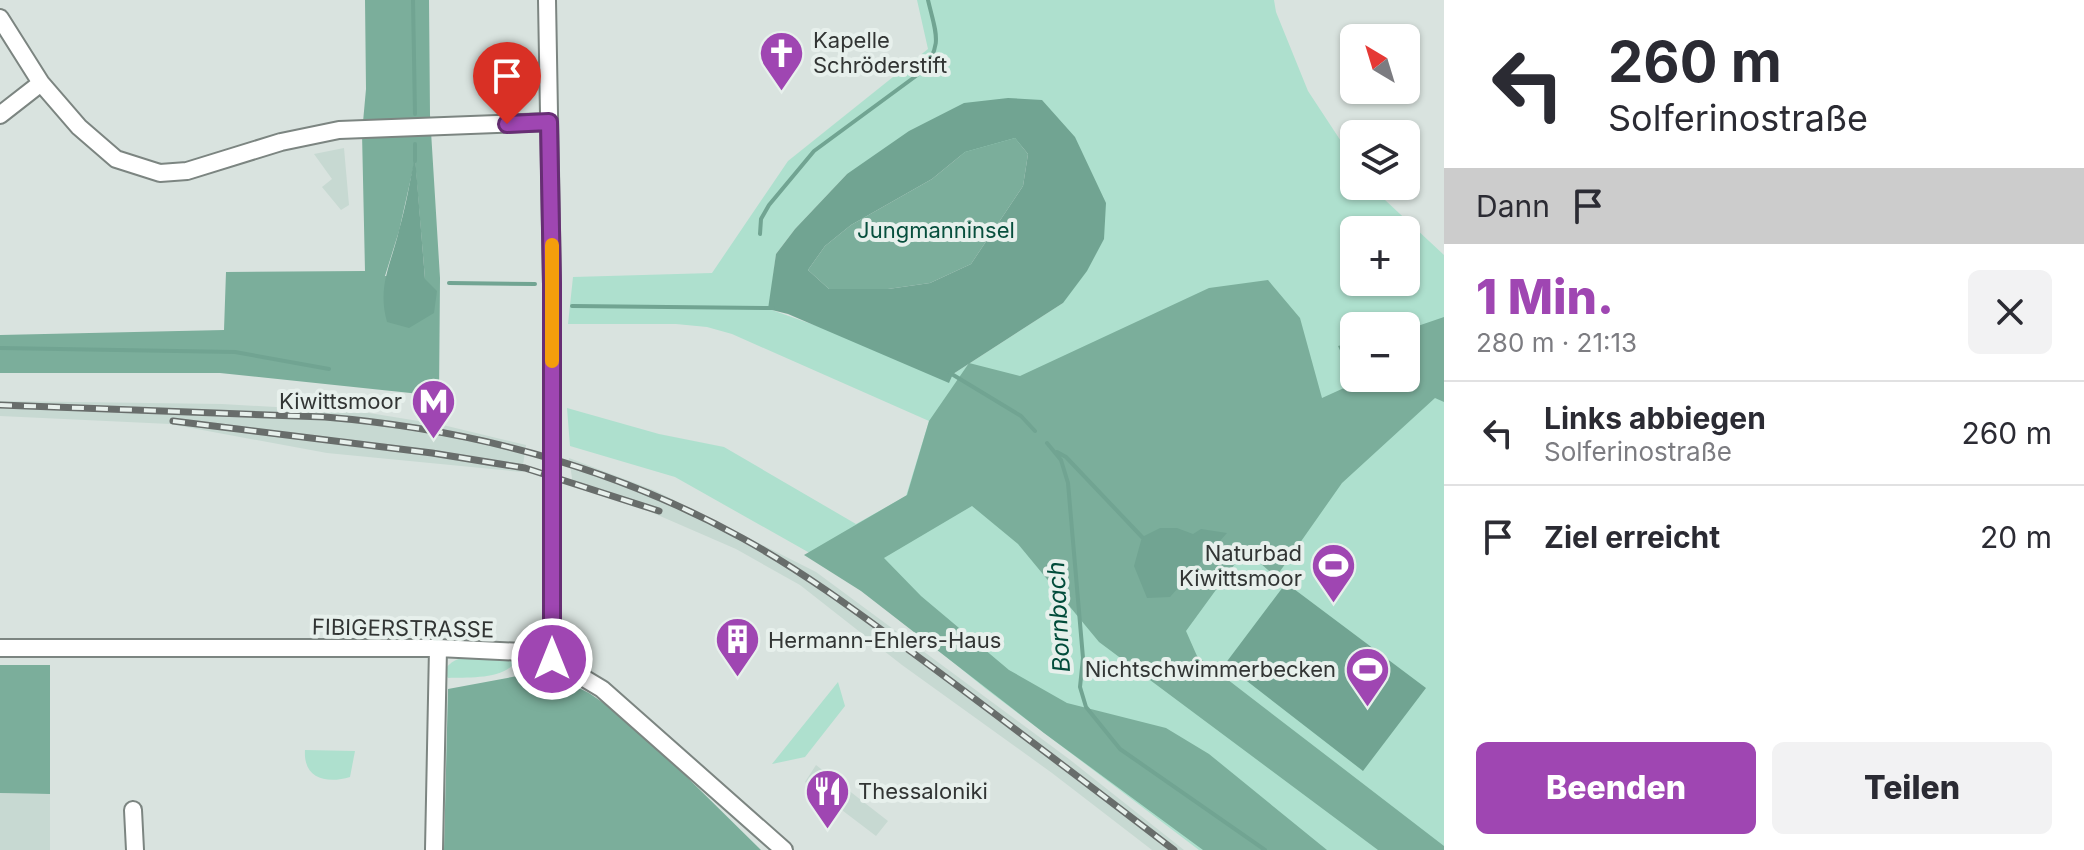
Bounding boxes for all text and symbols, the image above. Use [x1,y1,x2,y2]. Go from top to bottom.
north arrow [1340,24,1420,104]
map controls [1340,24,1420,392]
place label: Kapelle Schröderstift [813,27,947,78]
text: 260 m [1608,28,1782,96]
church icon: Kapelle Schröderstift [758,29,806,92]
icon: left [1476,32,1580,136]
pin [473,42,541,124]
icon: arrive [485,54,529,98]
text: Solferinostraße [1608,96,1868,140]
button: layers [1340,120,1420,200]
icon: arrive [1566,184,1610,228]
text: Dann [1476,188,1550,224]
button: + [1340,216,1420,296]
park label: Jungmanninsel [857,217,1015,243]
text: 1 Min. [1476,267,1614,326]
button: close [1968,270,2052,354]
button: − [1340,312,1420,392]
text: 280 m · 21:13 [1476,327,1637,358]
metro station icon: Kiwittsmoor [409,377,457,440]
place label: Kiwittsmoor [279,388,402,414]
text: Links abbiegen [1544,400,1766,436]
icon: left [1476,411,1520,455]
text: 260 m [1961,415,2052,451]
text: Solferinostraße [1544,436,1732,467]
icon: arrive [1476,515,1520,559]
text: Ziel erreicht [1544,519,1720,555]
text: 20 m [1980,519,2052,555]
place label: Naturbad Kiwittsmoor [1179,540,1302,591]
sports icon: Naturbad Kiwittsmoor [1309,542,1357,605]
water label: Bornbach [1041,561,1076,673]
street label: FIBIGERSTRASSE [312,613,494,643]
building icon: Hermann-Ehlers-Haus [713,616,761,679]
position arrow [510,617,594,701]
place label: Hermann-Ehlers-Haus [768,627,1001,653]
sports icon: Nichtschwimmerbecken [1343,645,1391,708]
place label: Nichtschwimmerbecken [1085,656,1336,682]
button: Beenden [1476,742,1756,834]
button: Teilen [1772,742,2052,834]
restaurant icon: Thessaloniki [803,767,851,830]
place label: Thessaloniki [858,778,988,804]

